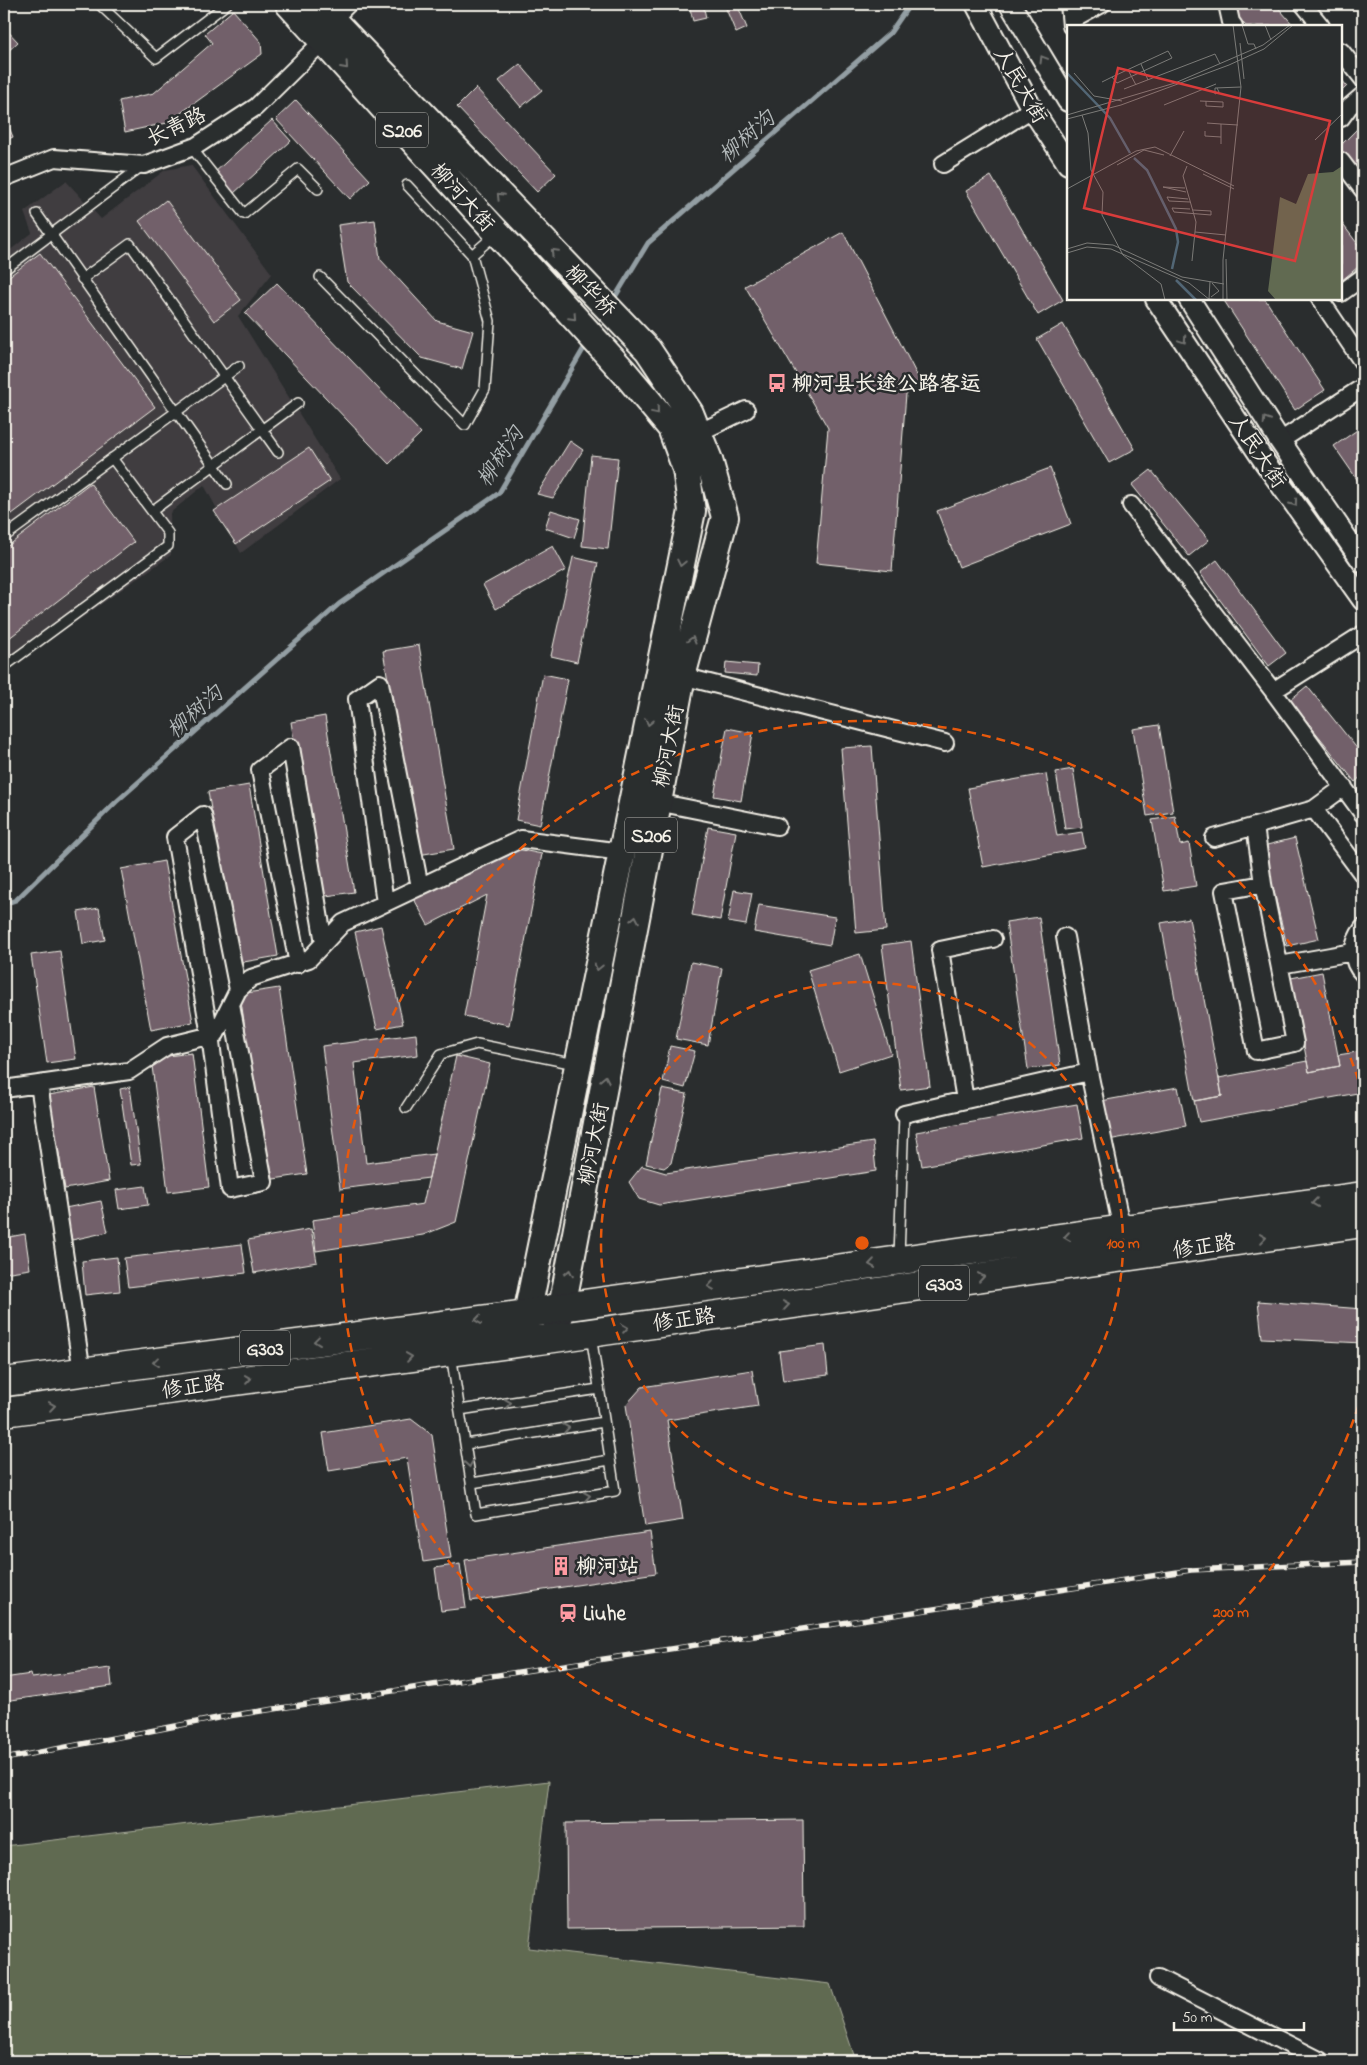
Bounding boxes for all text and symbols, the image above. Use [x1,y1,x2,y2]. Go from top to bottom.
inset map [1067,25,1342,300]
street label: 人民大街 [985,42,1053,130]
one-way arrow [1039,56,1049,65]
one-way arrow [339,61,348,70]
street label: 长青路 [142,101,212,155]
water label: 柳树沟 [713,103,785,172]
road number: S206 [376,112,428,148]
street label: 柳河大街 [422,157,501,240]
one-way arrow [497,192,506,201]
one-way arrow [550,248,559,257]
street label: 柳华桥 [557,258,622,324]
one-way arrow [567,311,576,320]
one-way arrow [1177,334,1186,343]
place label: 柳河县长途公路客运 [792,370,981,400]
bus stop icon: 柳河县长途公路客运 [766,372,788,394]
one-way arrow [650,405,659,414]
street label: 人民大街 [1220,409,1292,495]
one-way arrow [1263,417,1272,426]
water label: 柳树沟 [470,420,534,494]
one-way arrow [1288,497,1297,507]
one-way arrow [676,559,687,568]
one-way arrow [686,636,696,645]
water label: 柳树沟 [161,678,233,747]
street label: 柳河大街 [647,702,693,790]
one-way arrow [644,718,654,727]
road number: S206 [625,818,677,852]
one-way arrow [629,915,640,924]
one-way arrow [593,963,604,972]
one-way arrow [599,1075,610,1083]
street label: 柳河大街 [572,1100,618,1188]
one-way arrow [1311,1197,1319,1208]
street label: 修正路 [1171,1229,1238,1267]
one-way arrow [1063,1231,1071,1242]
text: 100 m [1106,1233,1140,1255]
one-way arrow [1259,1233,1268,1243]
centre of rings [853,1234,871,1252]
one-way arrow [867,1258,875,1269]
road number: G303 [919,1266,969,1300]
one-way arrow [563,1269,573,1278]
one-way arrow [977,1273,985,1283]
one-way arrow [706,1280,714,1291]
one-way arrow [782,1300,790,1311]
street label: 修正路 [651,1302,718,1340]
one-way arrow [474,1314,482,1325]
one-way arrow [620,1323,629,1333]
road number: G303 [240,1330,290,1366]
one-way arrow [313,1335,321,1346]
one-way arrow [405,1352,413,1363]
one-way arrow [152,1356,160,1367]
street label: 修正路 [160,1369,227,1407]
one-way arrow [244,1374,252,1385]
one-way arrow [504,1398,513,1408]
one-way arrow [48,1401,56,1411]
one-way arrow [561,1424,570,1434]
one-way arrow [463,1460,474,1468]
one-way arrow [583,1491,591,1501]
place label: 柳河站 [576,1553,639,1583]
building icon: 柳河站 [550,1555,572,1577]
place label: Liuhe [583,1600,626,1630]
station icon: Liuhe [557,1602,579,1624]
text: 200 m [1212,1602,1249,1624]
scale bar [1174,2000,1304,2032]
text: 50 m [1182,2007,1213,2029]

